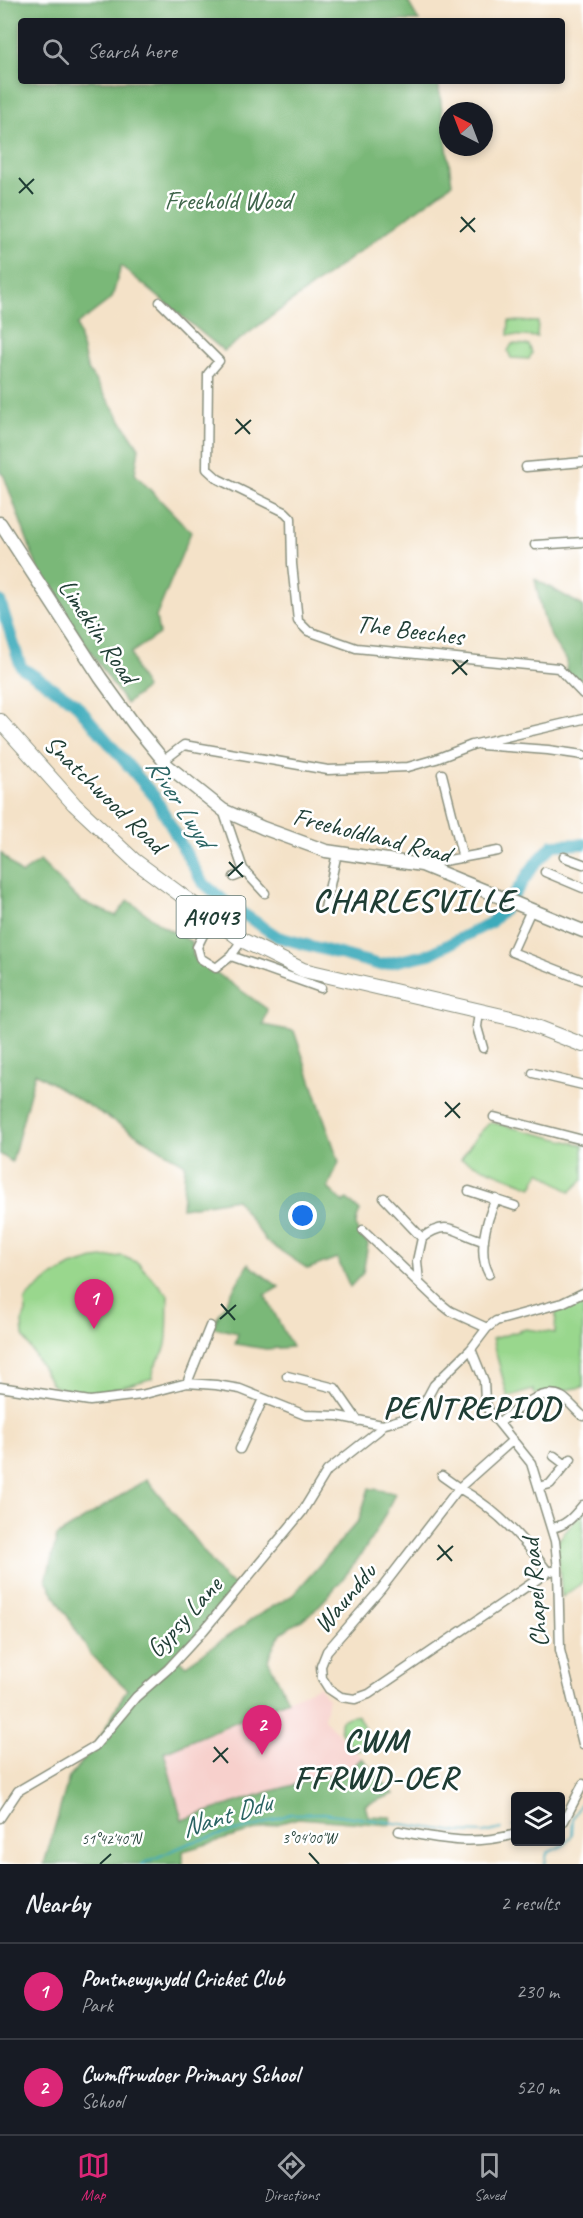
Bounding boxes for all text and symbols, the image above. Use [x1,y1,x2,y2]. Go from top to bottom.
search box [18,18,565,84]
icon: search [39,35,72,68]
text: Search here [87,37,177,65]
north arrow [439,102,493,156]
park label: Freehold Wood [165,184,295,217]
street label: Limekiln Road [51,572,147,693]
street label: The Beeches [355,607,468,653]
street label: Snatchwood Road [37,727,176,863]
water label: River Lwyd [139,751,226,860]
street label: Freeholdland Road [290,800,458,871]
district label: CHARLESVILLE [313,880,519,921]
road number: A4043 [176,896,246,938]
your location [288,1201,317,1230]
pin: 1 [74,1280,113,1329]
district label: PENTREPIOD [383,1387,563,1428]
street label: Chapel Road [513,1533,556,1649]
street label: Waunddu [306,1555,385,1640]
street label: Gypsy Lane [139,1568,230,1664]
pin: 2 [242,1706,282,1755]
district label: CWM FFRWD-OER [294,1720,461,1798]
water label: Nant Ddu [177,1784,279,1845]
map controls [511,1792,565,1846]
button: layers [511,1792,565,1846]
text: 3°04'00"W [282,1829,339,1848]
text: 51°42'40"N [81,1830,144,1849]
text: Nearby [24,1887,89,1920]
text: 2 results [500,1891,559,1916]
text: Pontnewynydd Cricket Club [81,1965,284,1993]
text: 1 [39,1979,48,2004]
text: 230 m [516,1979,559,2004]
text: Park [81,1993,113,2018]
text: Cwmffrwdoer Primary School [81,2061,299,2089]
text: 2 [39,2075,48,2100]
text: 520 m [516,2075,559,2100]
text: School [81,2089,124,2114]
tab: Map [77,2149,110,2205]
tab: Directions [264,2149,319,2205]
tab: Saved [473,2149,506,2205]

